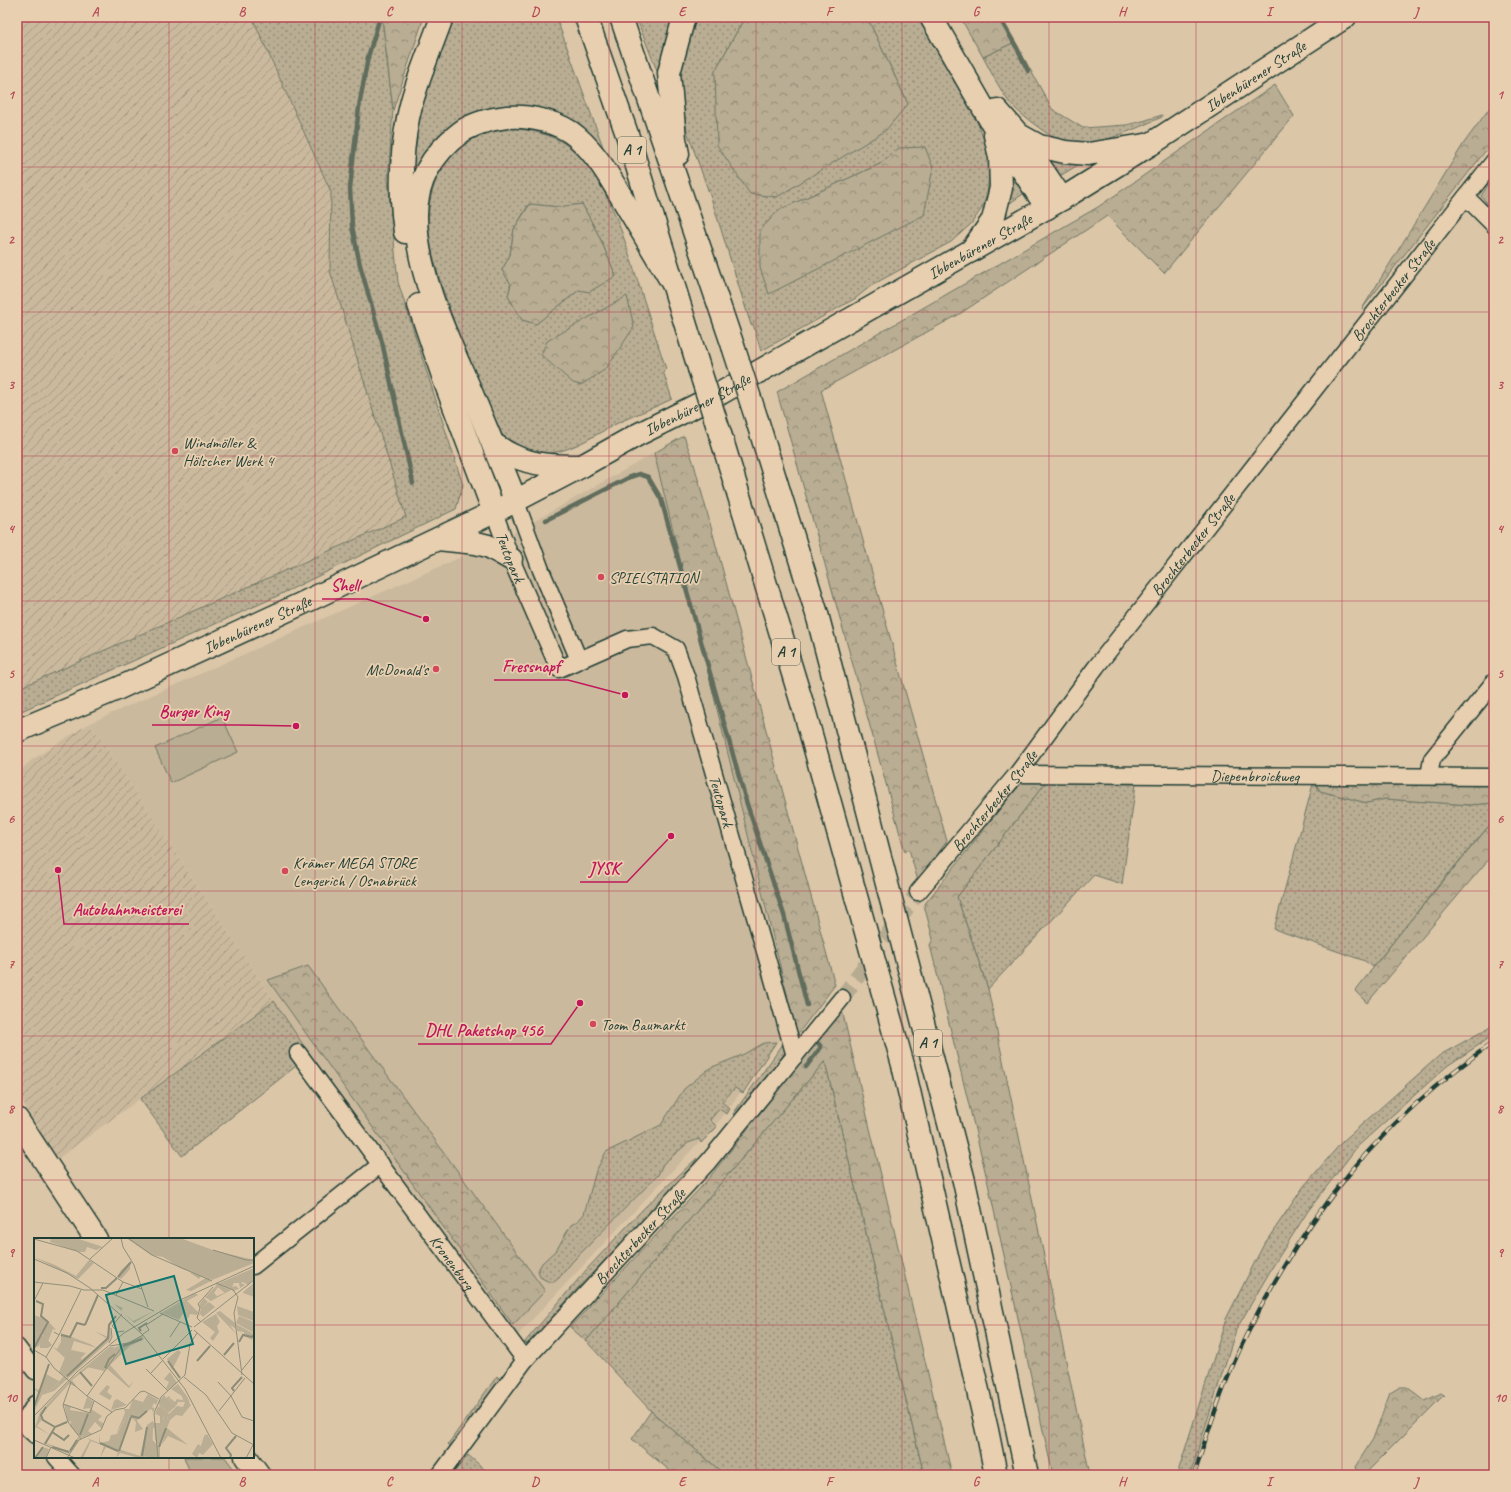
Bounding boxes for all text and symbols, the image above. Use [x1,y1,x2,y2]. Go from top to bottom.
text: A [92,4,100,20]
text: B [239,4,247,20]
text: C [386,4,394,20]
text: D [531,4,540,20]
text: E [679,4,688,20]
text: F [826,4,835,20]
text: G [973,4,981,20]
text: H [1118,4,1128,20]
text: I [1266,4,1275,20]
text: J [1413,4,1420,20]
street label: Ibbenbürener Straße [1202,35,1311,117]
text: 1 [8,87,16,103]
text: 1 [1497,87,1505,103]
road number: A 1 [618,137,646,163]
street label: Ibbenbürener Straße [925,208,1037,284]
text: 2 [8,232,15,248]
text: 2 [1497,232,1504,248]
street label: Brochterbecker Straße [1347,234,1441,346]
street label: Ibbenbürener Straße [642,369,756,441]
text: 3 [8,377,15,393]
text: 3 [1497,377,1504,393]
place label: Windmöller & Hölscher Werk 4 [183,433,275,471]
marker: Windmöller & Hölscher Werk 4 [170,446,180,456]
street label: Brochterbecker Straße [1147,488,1241,600]
text: 4 [8,521,16,537]
text: 4 [1497,521,1505,537]
street label: Teutopark [491,529,529,587]
place label: SPIELSTATION [609,568,701,588]
callout: Shell [322,570,367,599]
marker: SPIELSTATION [596,572,606,582]
text: Shell [331,575,362,596]
street label: Ibbenbürener Straße [201,591,316,658]
road number: A 1 [772,639,800,665]
callout: Fressnapf [494,651,568,680]
text: Fressnapf [502,656,565,677]
place label: McDonald's [366,660,430,680]
marker: McDonald's [431,664,441,674]
text: 5 [8,666,15,682]
text: 5 [1497,666,1504,682]
callout: Burger King [152,696,237,725]
text: Burger King [159,701,230,722]
street label: Brochterbecker Straße [948,745,1043,856]
street label: Diepenbroickweg [1211,766,1300,787]
street label: Teutopark [704,773,738,831]
text: 6 [8,811,15,827]
text: 6 [1497,811,1504,827]
place label: Krämer MEGA STORE Lengerich / Osnabrück [293,853,419,891]
callout: JYSK [580,853,627,882]
text: JYSK [588,858,623,879]
marker: Krämer MEGA STORE Lengerich / Osnabrück [280,866,290,876]
callout: Autobahnmeisterei [64,895,189,924]
text: Autobahnmeisterei [73,899,184,920]
text: 7 [8,956,15,972]
text: 7 [1497,956,1504,972]
callout: DHL Paketshop 456 [418,1015,551,1044]
place label: Toom Baumarkt [601,1015,686,1035]
marker: Toom Baumarkt [588,1019,598,1029]
text: DHL Paketshop 456 [425,1020,544,1041]
road number: A 1 [914,1030,942,1056]
text: 8 [8,1101,16,1117]
text: 8 [1497,1101,1505,1117]
street label: Brochterbecker Straße [591,1183,691,1289]
street label: Kronenburg [425,1231,479,1295]
inset map [34,1238,254,1458]
text: 9 [8,1245,15,1261]
text: 9 [1497,1245,1504,1261]
text: 10 [5,1390,18,1406]
text: 10 [1494,1390,1507,1406]
text: A [92,1474,100,1490]
text: B [239,1474,247,1490]
text: C [386,1474,394,1490]
text: D [531,1474,540,1490]
text: E [679,1474,688,1490]
text: F [826,1474,835,1490]
text: G [973,1474,981,1490]
text: H [1118,1474,1128,1490]
text: I [1266,1474,1275,1490]
text: J [1413,1474,1420,1490]

